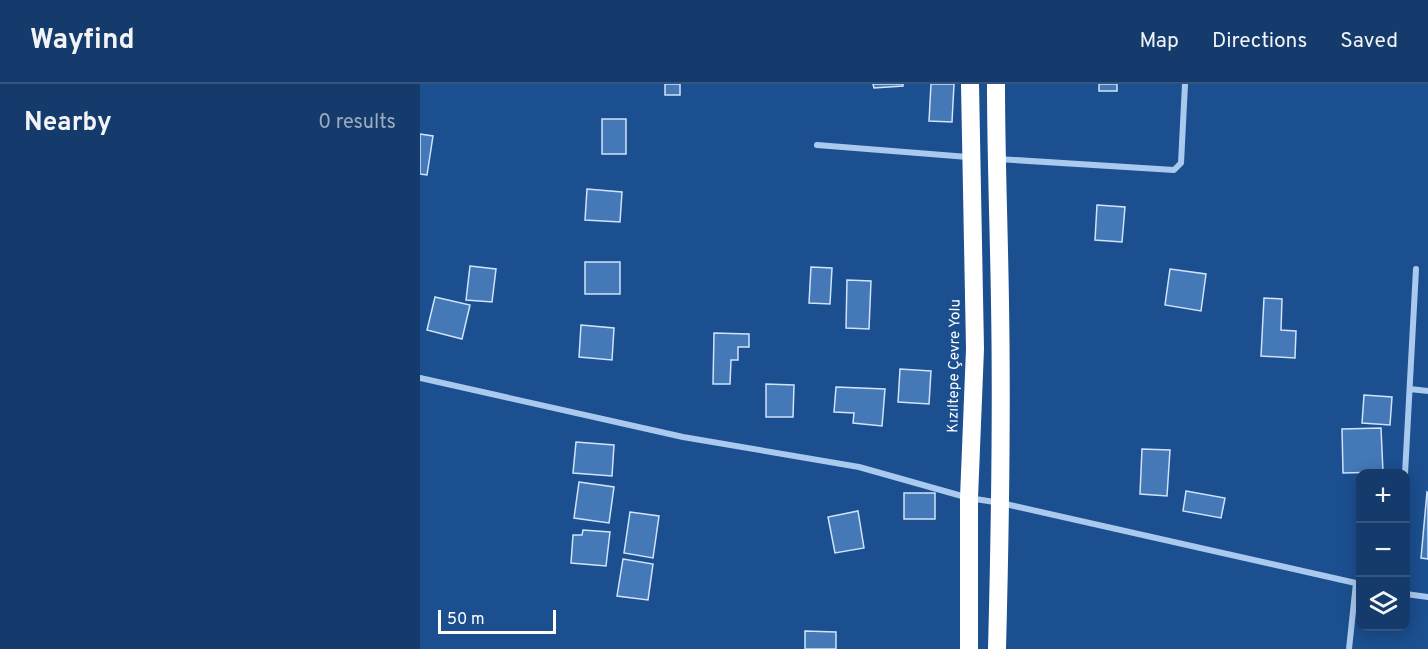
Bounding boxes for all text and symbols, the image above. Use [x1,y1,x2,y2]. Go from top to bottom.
text: Wayfind [30,23,135,59]
text: Map [1139,28,1179,55]
text: Directions [1212,28,1307,55]
text: Saved [1340,28,1398,55]
text: Nearby [24,107,112,140]
text: 0 results [318,110,396,136]
street label: Kızıltepe Çevre Yolu [944,299,966,433]
map controls [1356,469,1410,631]
button: + [1356,469,1410,523]
button: − [1356,523,1410,577]
button: layers [1356,577,1410,631]
scale bar [438,607,556,634]
text: 50 m [447,610,485,630]

